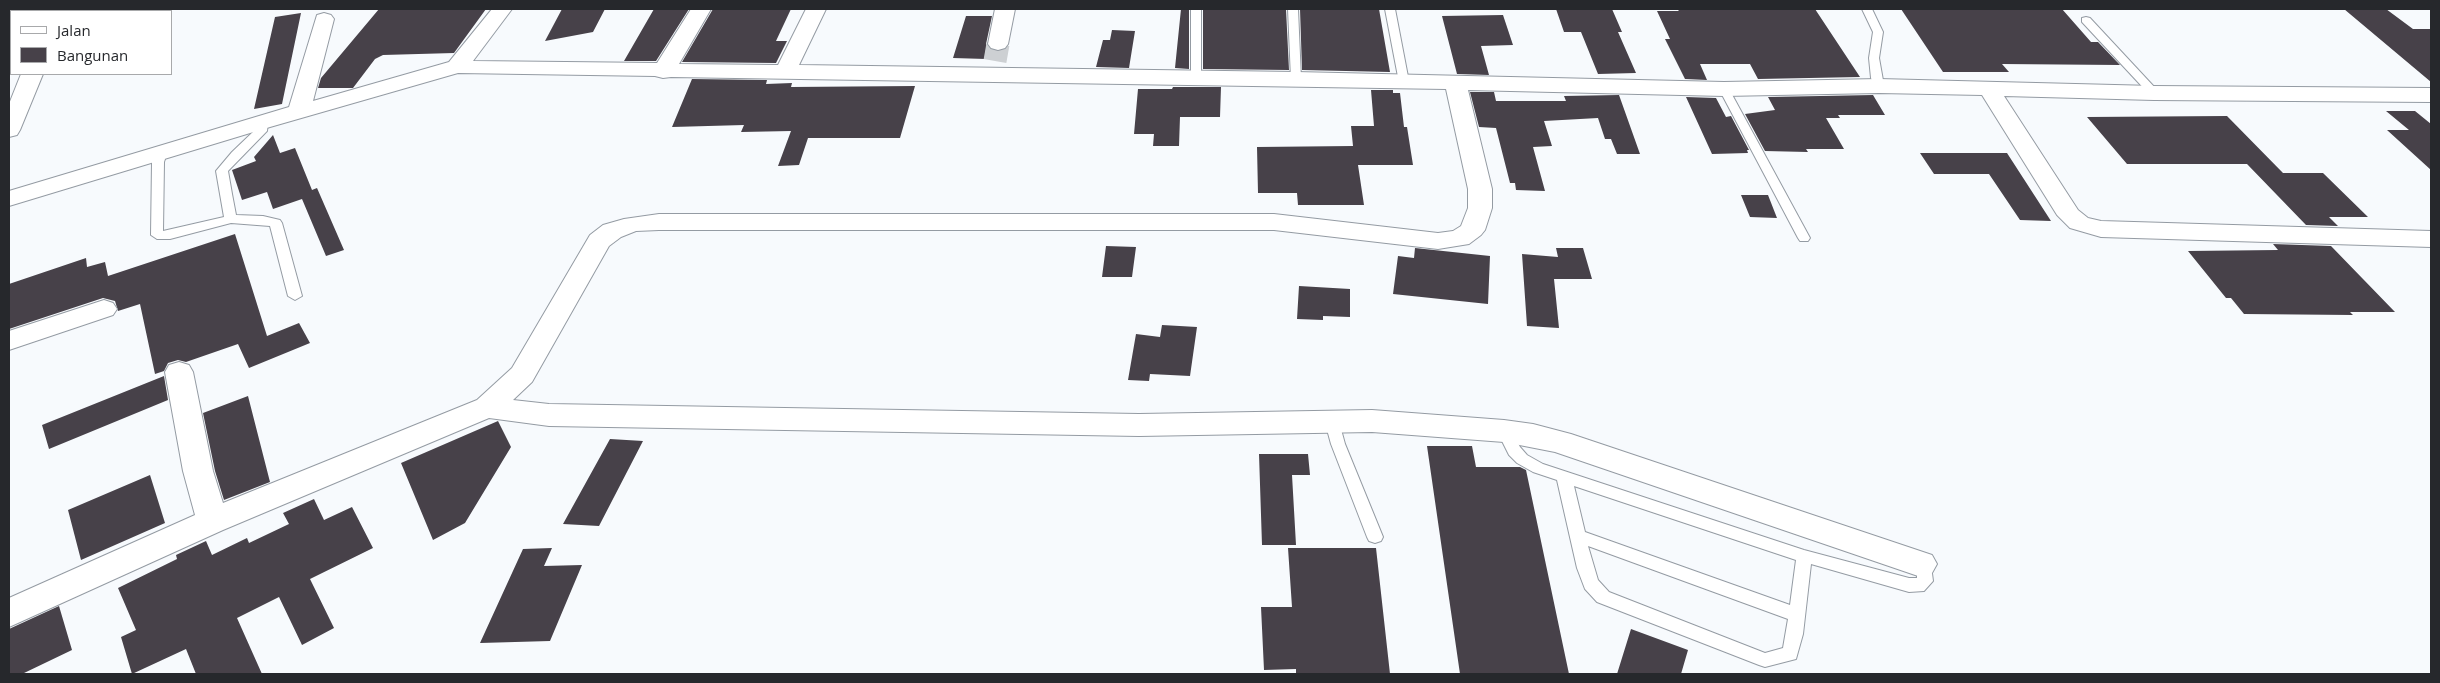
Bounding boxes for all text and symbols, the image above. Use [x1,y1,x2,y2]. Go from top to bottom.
legend [10,10,172,75]
text: Jalan [57,20,91,40]
text: Bangunan [57,45,128,65]

